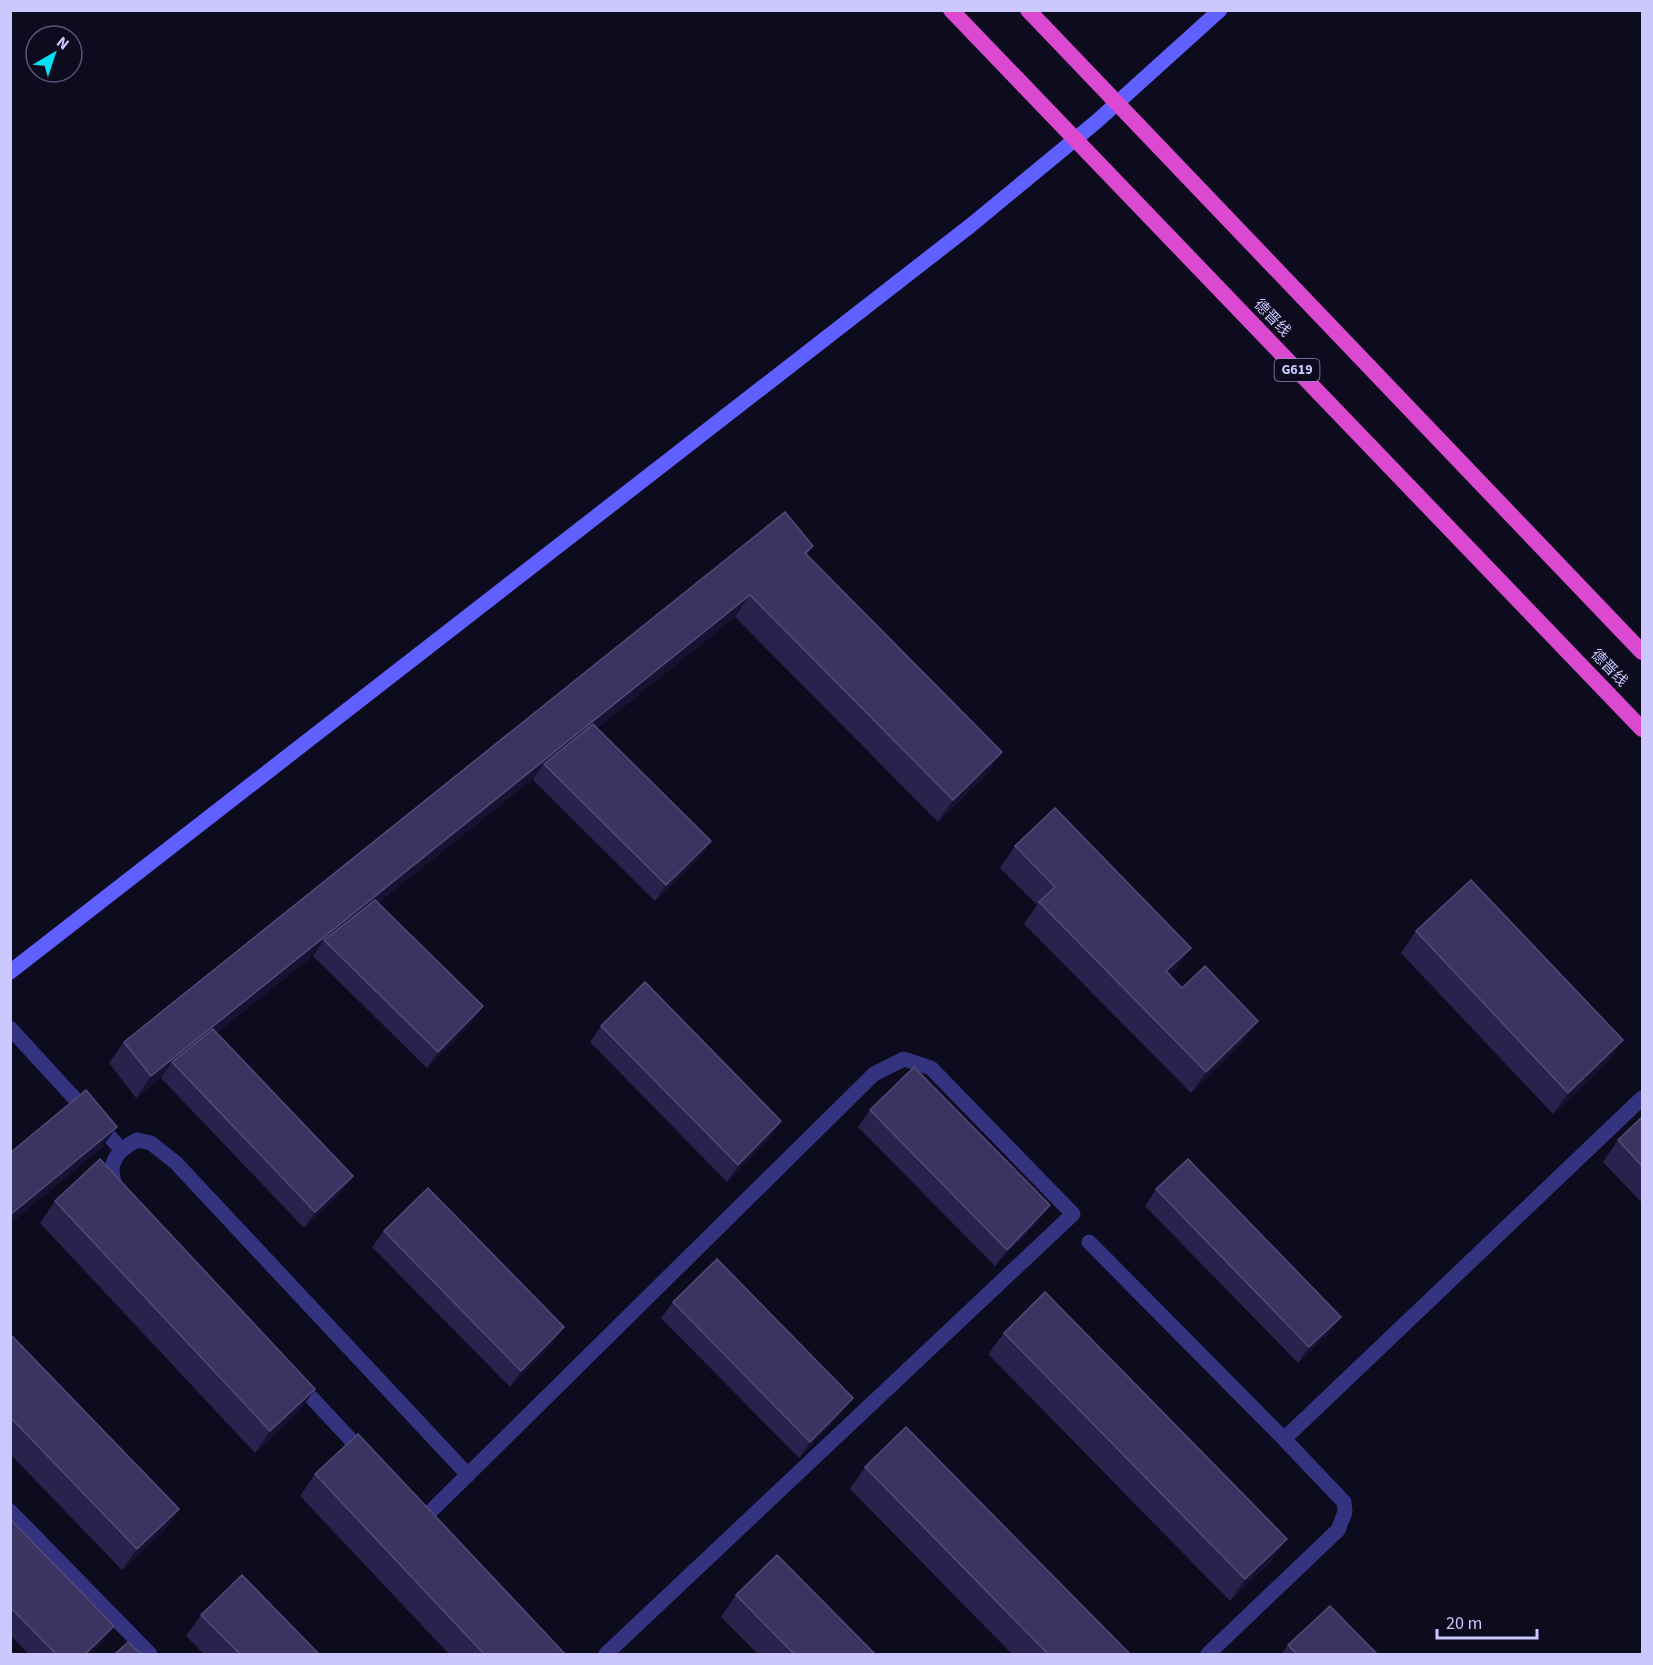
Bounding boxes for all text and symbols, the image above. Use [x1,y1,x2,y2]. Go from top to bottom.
north arrow [24,24,84,84]
text: N [52,31,74,55]
street label: 德晋线 [1249,295,1295,341]
road number: G619 [1274,359,1320,381]
street label: 德晋线 [1586,645,1632,691]
scale bar [1437,1602,1538,1640]
text: 20 m [1446,1611,1482,1636]

